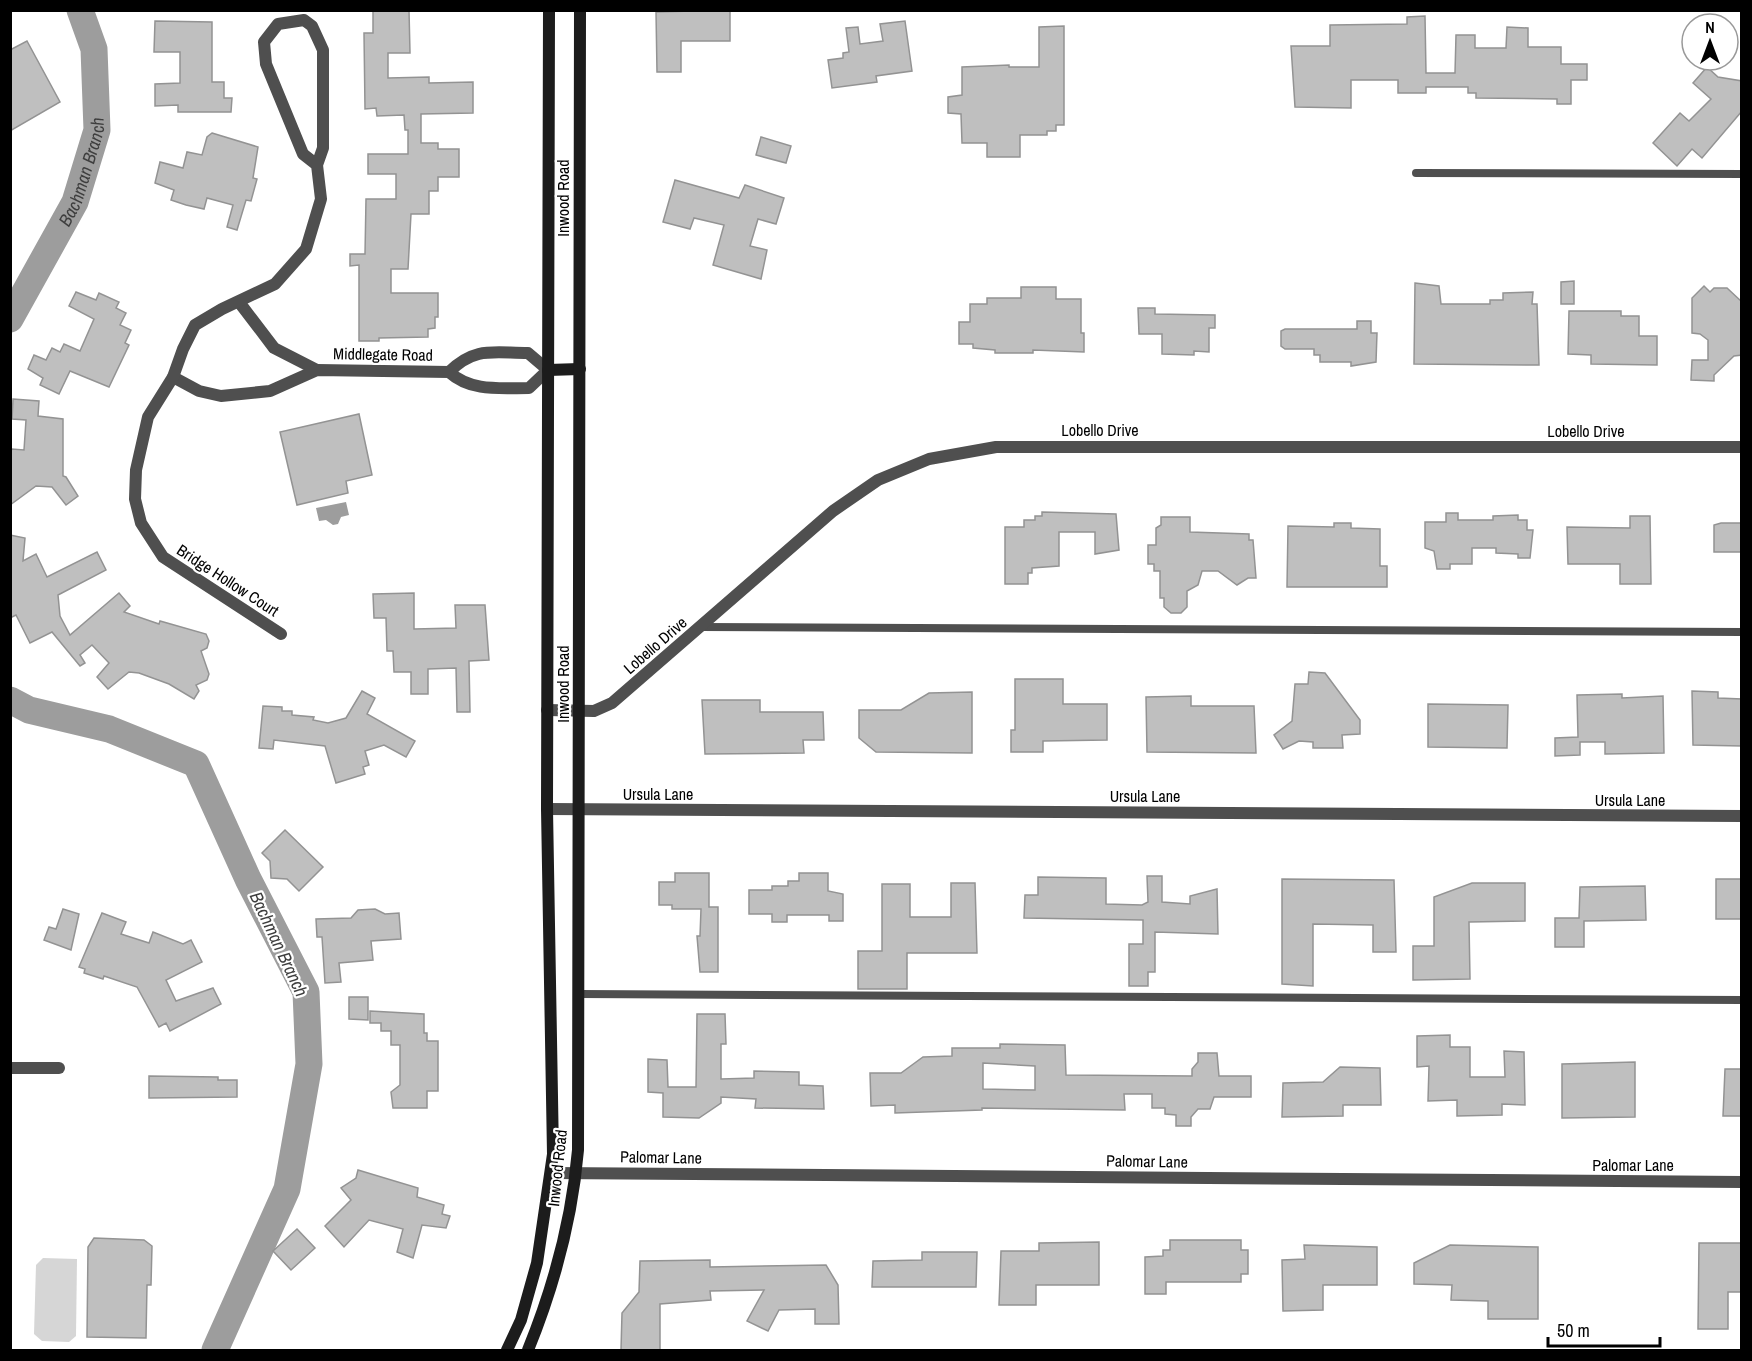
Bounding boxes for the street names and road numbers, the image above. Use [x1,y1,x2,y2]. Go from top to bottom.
street label: Inwood Road [552,159,574,237]
street label: Middlegate Road [333,342,433,366]
street label: Lobello Drive [1061,419,1139,441]
street label: Lobello Drive [1547,420,1625,442]
street label: Bridge Hollow Court [173,539,284,621]
street label: Lobello Drive [619,611,691,679]
street label: Inwood Road [552,645,574,723]
street label: Ursula Lane [623,783,693,805]
street label: Ursula Lane [1110,785,1180,807]
street label: Ursula Lane [1595,789,1665,811]
street label: Inwood Road [542,1128,572,1208]
street label: Palomar Lane [620,1145,702,1169]
street label: Palomar Lane [1106,1149,1188,1173]
street label: Palomar Lane [1592,1154,1674,1176]

